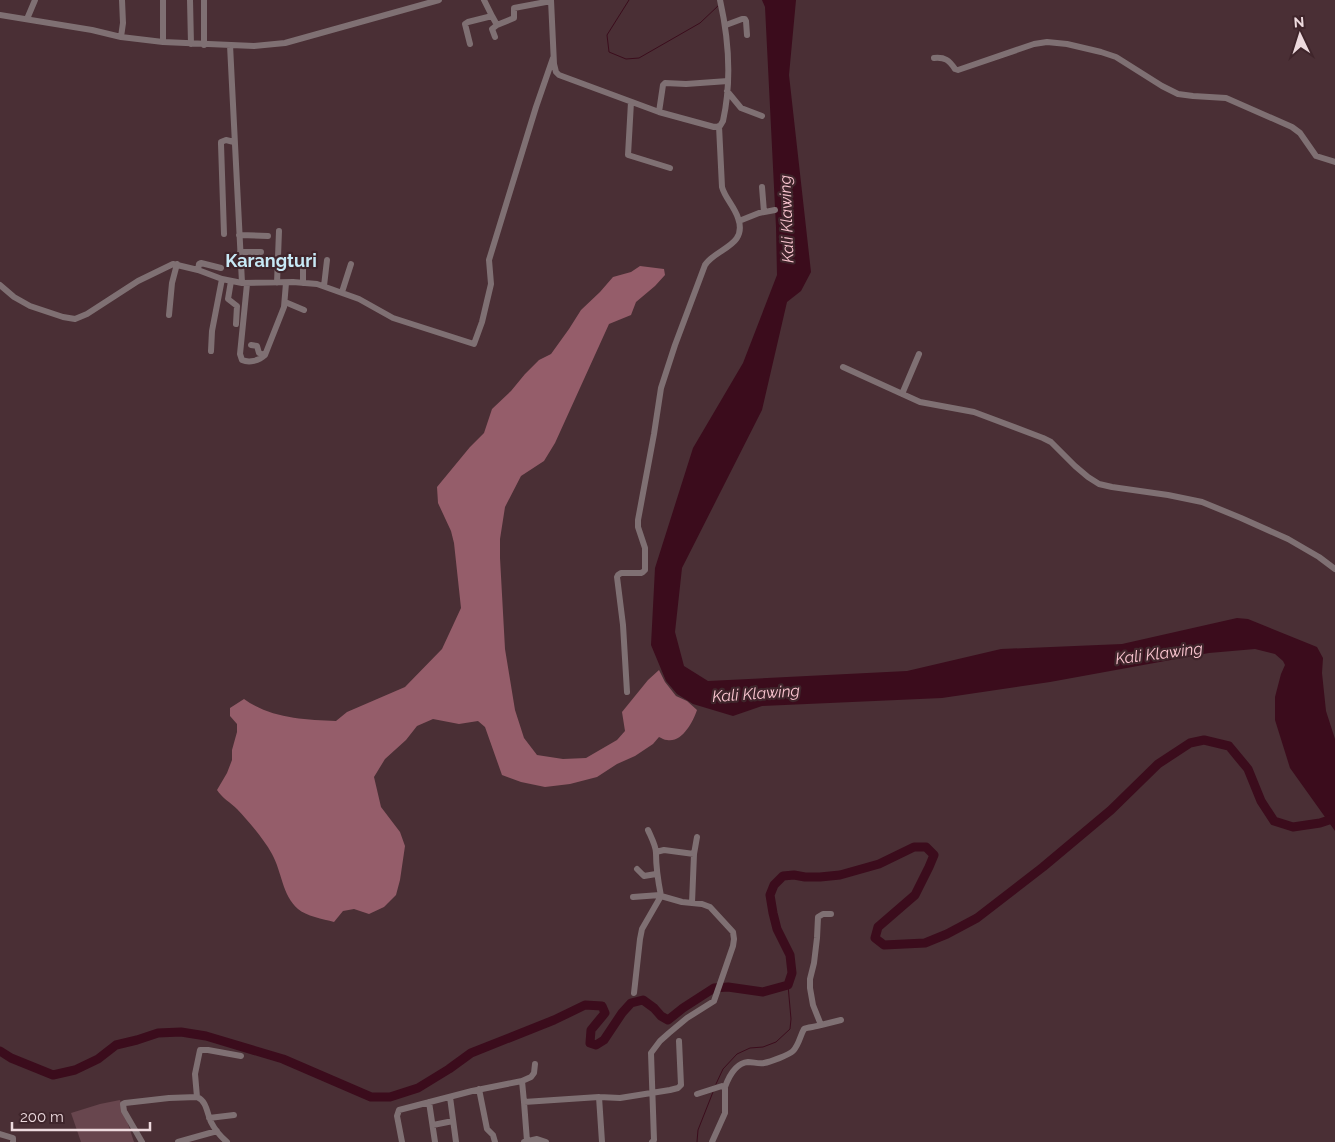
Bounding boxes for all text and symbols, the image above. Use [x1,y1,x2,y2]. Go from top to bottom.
north arrow [1275,10,1325,60]
text: N [1293,14,1305,30]
water label: Kali Klawing [775,174,798,263]
district label: Karangturi [225,250,317,271]
water label: Kali Klawing [1114,639,1204,668]
water label: Kali Klawing [711,681,801,706]
scale bar [12,1100,150,1132]
text: 200 m [20,1108,64,1126]

